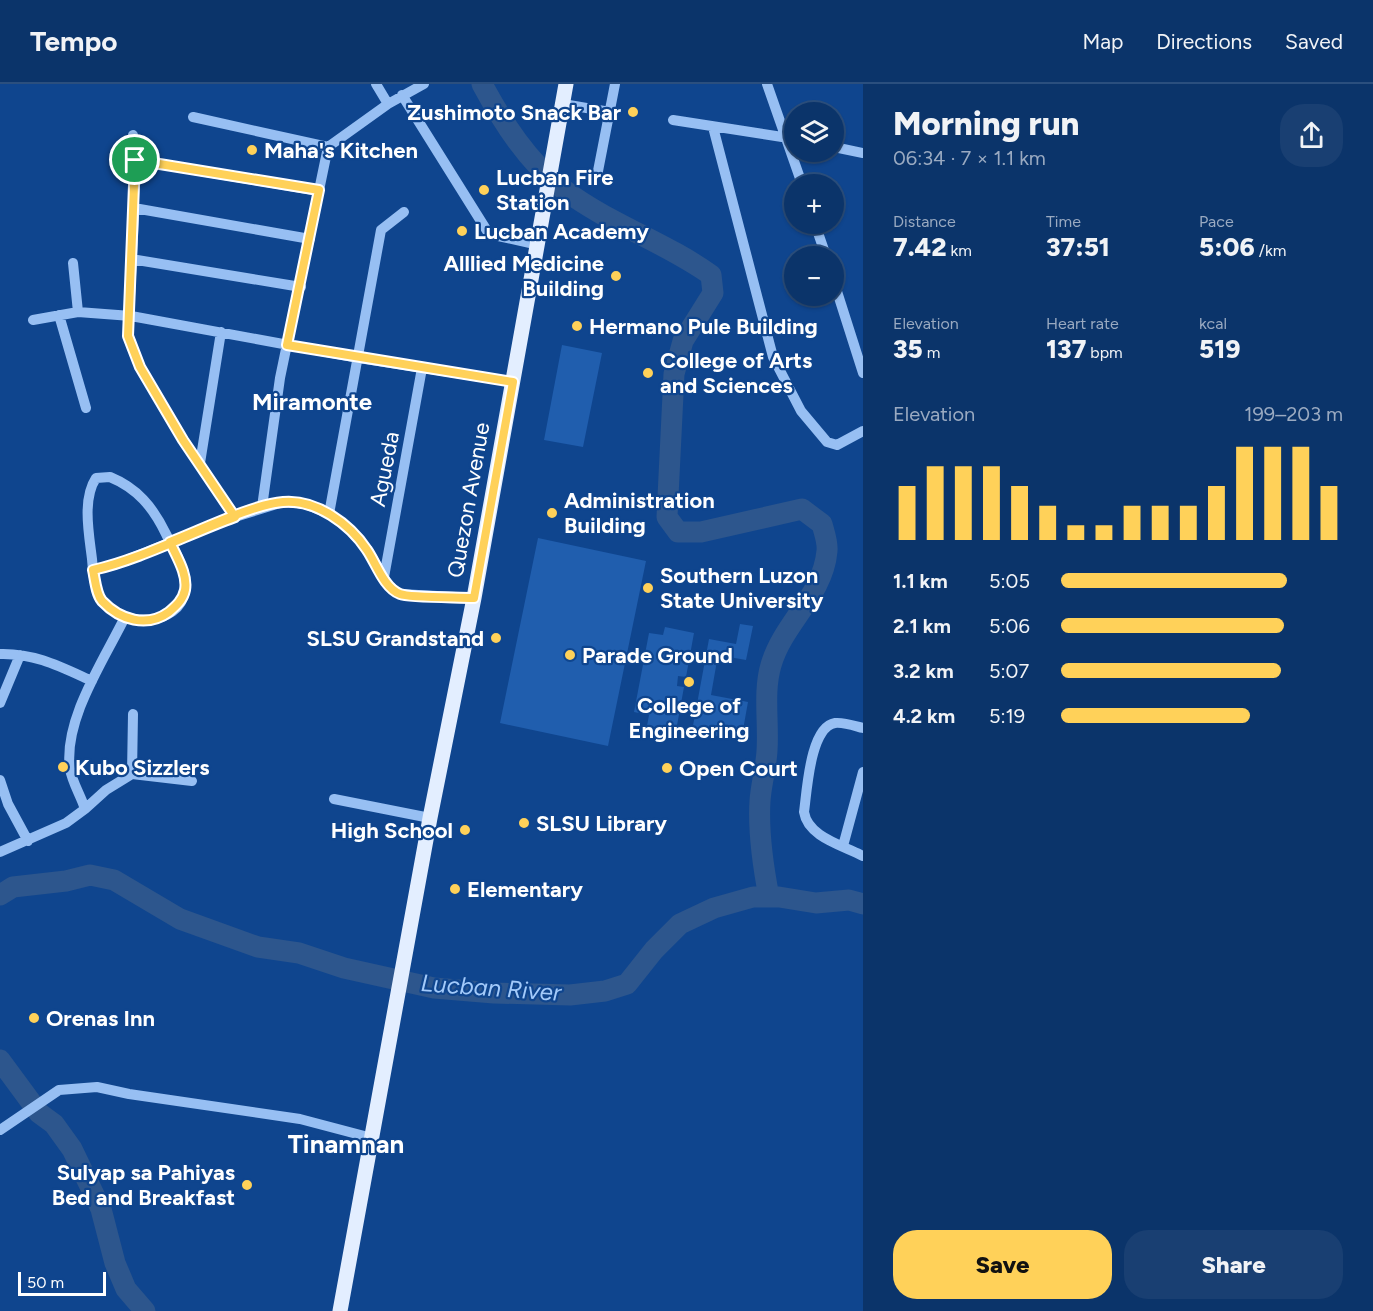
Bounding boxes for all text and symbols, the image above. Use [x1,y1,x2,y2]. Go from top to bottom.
text: Tempo [30,24,118,58]
text: Map [1082,29,1123,54]
text: Directions [1156,29,1252,54]
text: Saved [1285,29,1343,54]
place label: Zushimoto Snack Bar [407,99,622,126]
map controls [784,102,844,306]
button: layers [784,102,844,162]
text: Morning run [893,104,1079,143]
button: share [1280,104,1343,167]
marker: Zushimoto Snack Bar [626,105,640,119]
pin [109,134,160,185]
place label: Maha's Kitchen [264,137,418,164]
icon: arrive [118,143,151,176]
marker: Maha's Kitchen [245,143,259,157]
text: 06:34 · 7 × 1.1 km [893,146,1046,170]
place label: Lucban Fire Station [496,164,613,216]
button: + [784,174,844,234]
marker: Lucban Fire Station [477,183,491,197]
text: Distance [893,212,956,231]
text: Time [1046,212,1081,231]
text: Pace [1199,212,1234,231]
place label: Lucban Academy [474,218,649,245]
marker: Lucban Academy [455,224,469,238]
text: 7.42 [893,231,947,263]
text: 37:51 [1046,231,1110,263]
text: 5:06 [1199,231,1255,263]
text: km [947,241,972,260]
text: /km [1255,241,1286,260]
button: − [784,246,844,306]
place label: Alllied Medicine Building [443,250,604,302]
marker: Alllied Medicine Building [609,269,623,283]
place label: Hermano Pule Building [589,313,818,340]
text: Elevation [893,314,959,333]
text: Heart rate [1046,314,1119,333]
text: kcal [1199,314,1227,333]
marker: Hermano Pule Building [570,319,584,333]
text: 35 [893,333,923,365]
text: 137 [1046,333,1086,365]
text: 519 [1199,333,1241,365]
text: m [923,343,940,362]
text: bpm [1086,343,1123,362]
place label: College of Arts and Sciences [660,347,812,399]
marker: College of Arts and Sciences [641,366,655,380]
district label: Miramonte [252,387,372,416]
text: Elevation [893,402,975,426]
text: 199–203 m [1244,402,1343,426]
street label: Quezon Avenue [442,420,495,580]
street label: Agueda [364,429,405,509]
place label: Administration Building [564,487,715,539]
marker: Administration Building [545,506,559,520]
place label: Southern Luzon State University [660,562,824,614]
text: 1.1 km [893,569,948,593]
text: 5:05 [989,569,1030,593]
marker: Southern Luzon State University [641,581,655,595]
text: 2.1 km [893,614,951,638]
text: 5:06 [989,614,1030,638]
place label: SLSU Grandstand [307,625,484,652]
marker: SLSU Grandstand [489,631,503,645]
place label: Parade Ground [582,642,733,669]
marker: Parade Ground [563,648,577,662]
text: 3.2 km [893,659,954,683]
text: 5:07 [989,659,1029,683]
marker: College of Engineering [682,675,696,689]
place label: College of Engineering [628,692,750,744]
text: 4.2 km [893,704,955,728]
text: 5:19 [989,704,1025,728]
place label: Kubo Sizzlers [75,754,209,781]
place label: Open Court [679,755,798,782]
marker: Kubo Sizzlers [56,760,70,774]
marker: Open Court [660,761,674,775]
place label: SLSU Library [536,810,667,837]
marker: SLSU Library [517,816,531,830]
place label: High School [331,817,453,844]
marker: High School [458,823,472,837]
place label: Elementary [467,876,583,903]
marker: Elementary [448,882,462,896]
water label: Lucban River [420,968,563,1007]
place label: Orenas Inn [46,1005,155,1032]
marker: Orenas Inn [27,1011,41,1025]
district label: Tinamnan [288,1128,404,1160]
place label: Sulyap sa Pahiyas Bed and Breakfast [52,1159,235,1211]
marker: Sulyap sa Pahiyas Bed and Breakfast [240,1178,254,1192]
button: Save [893,1230,1112,1299]
button: Share [1124,1230,1343,1299]
scale bar [18,1269,106,1296]
text: 50 m [27,1273,64,1292]

